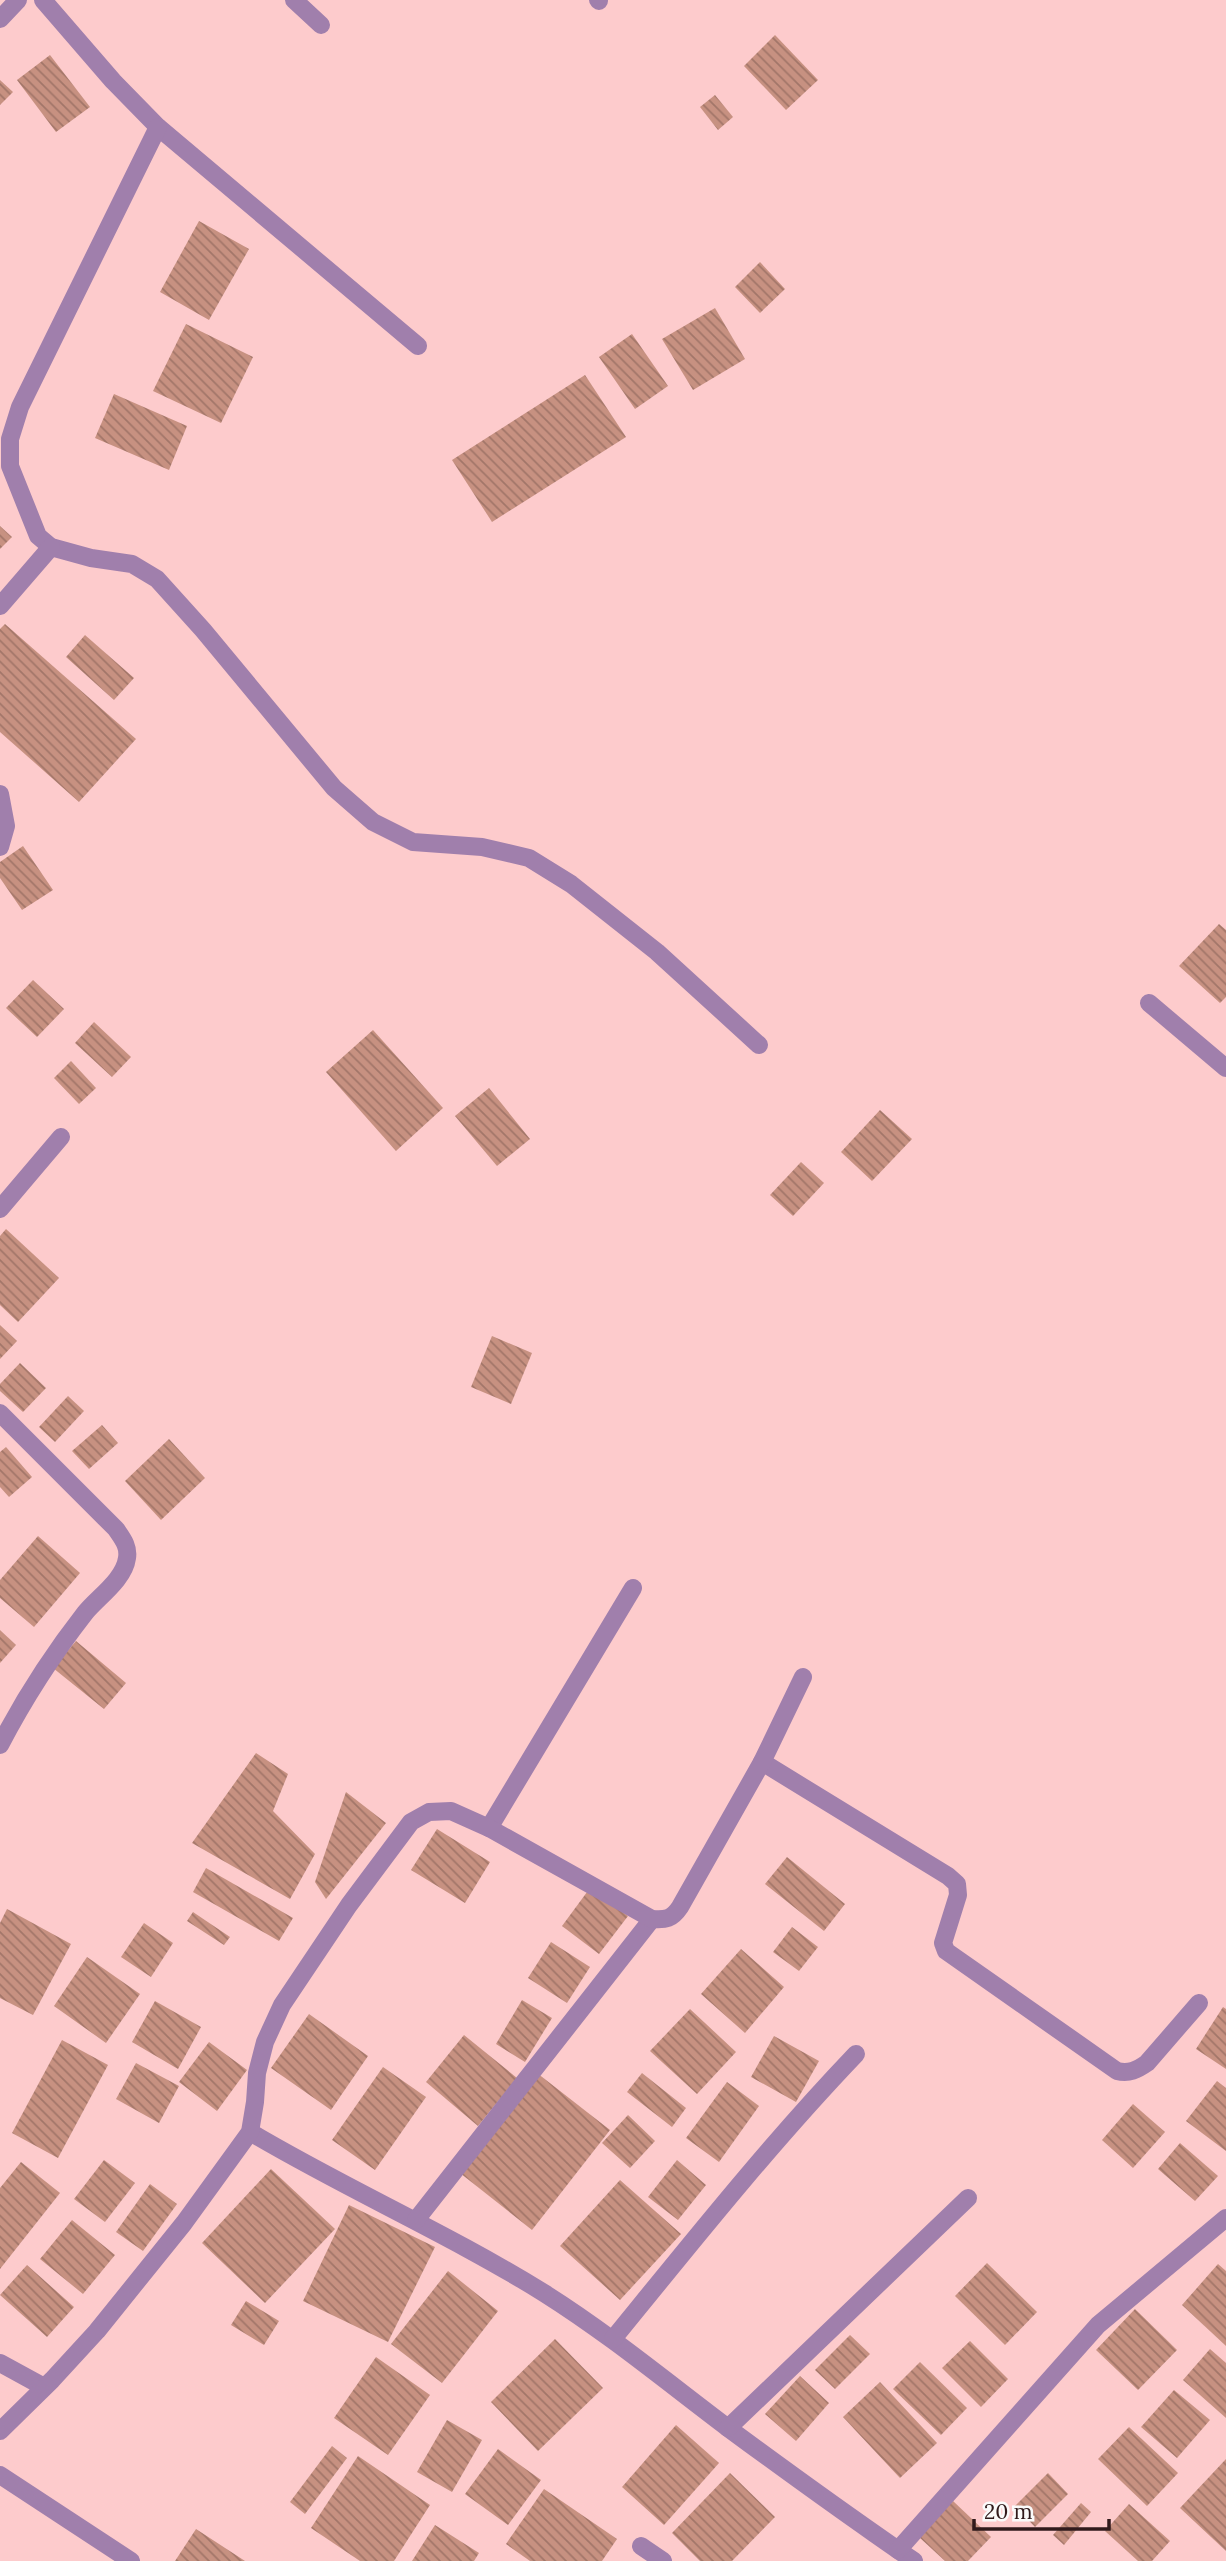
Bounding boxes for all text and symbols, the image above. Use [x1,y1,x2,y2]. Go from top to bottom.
scale bar [974,2488,1109,2532]
text: 20 m [984,2498,1033,2525]

